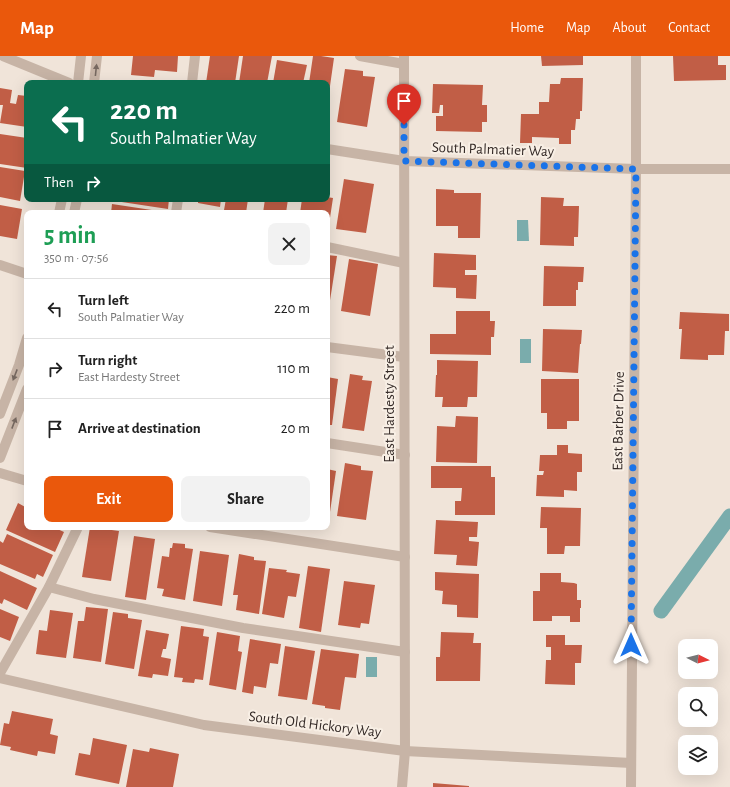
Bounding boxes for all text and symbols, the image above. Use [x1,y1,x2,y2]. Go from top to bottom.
text: Map [20,19,54,38]
text: Home [510,21,544,35]
text: Map [566,21,590,35]
text: About [612,21,646,35]
text: Contact [668,21,710,35]
one-way arrow [93,63,99,76]
pin [387,84,421,125]
icon: arrive [393,90,415,112]
icon: left [44,96,96,148]
text: 220 m [110,97,178,125]
text: South Palmatier Way [110,130,257,148]
street label: South Palmatier Way [432,140,555,159]
icon: right [82,172,104,194]
text: Then [44,175,74,190]
button: close [268,223,310,265]
text: 5 min [44,224,96,248]
text: 350 m · 07:56 [44,252,108,265]
text: Turn left [78,293,129,308]
icon: left [44,298,66,320]
text: 220 m [274,301,310,316]
text: South Palmatier Way [78,311,184,324]
street label: East Hardesty Street [382,345,397,463]
text: Turn right [78,353,137,368]
icon: right [44,358,66,380]
text: 110 m [277,361,310,376]
one-way arrow [12,369,18,381]
text: East Hardesty Street [78,371,180,384]
street label: East Barber Drive [610,371,627,471]
one-way arrow [11,417,17,429]
icon: arrive [44,418,66,440]
text: Arrive at destination [78,421,201,436]
text: 20 m [281,421,310,436]
button: Exit [44,476,173,522]
button: Share [181,476,310,522]
position arrow [610,624,652,666]
north arrow [678,639,718,679]
map controls [678,639,718,775]
button: search [678,687,718,727]
street label: South Old Hickory Way [248,709,383,740]
button: layers [678,735,718,775]

